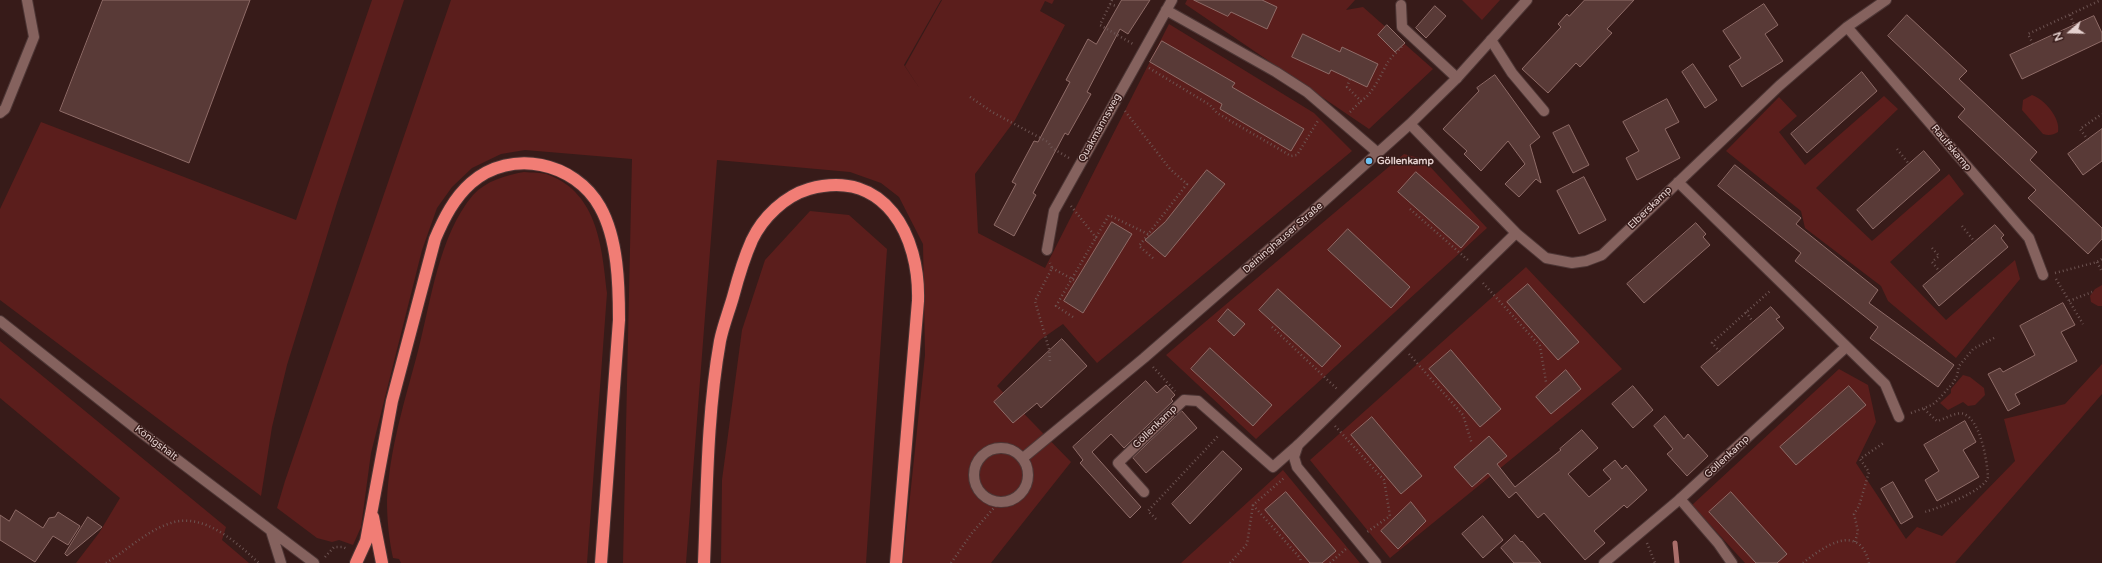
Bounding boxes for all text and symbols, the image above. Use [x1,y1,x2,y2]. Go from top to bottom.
north arrow [2050,12,2090,52]
text: N [2051,30,2066,43]
street label: Quakmannsweg [1076,92,1124,164]
street label: Raulfskamp [1928,123,1974,173]
place label: Göllenkamp [1377,155,1434,167]
marker: Göllenkamp [1364,156,1374,166]
street label: Elberskamp [1626,184,1674,232]
street label: Deininghauser Straße [1241,200,1325,276]
street label: Göllenkamp [1130,403,1180,451]
street label: Königshalt [132,423,180,463]
street label: Göllenkamp [1702,433,1752,481]

